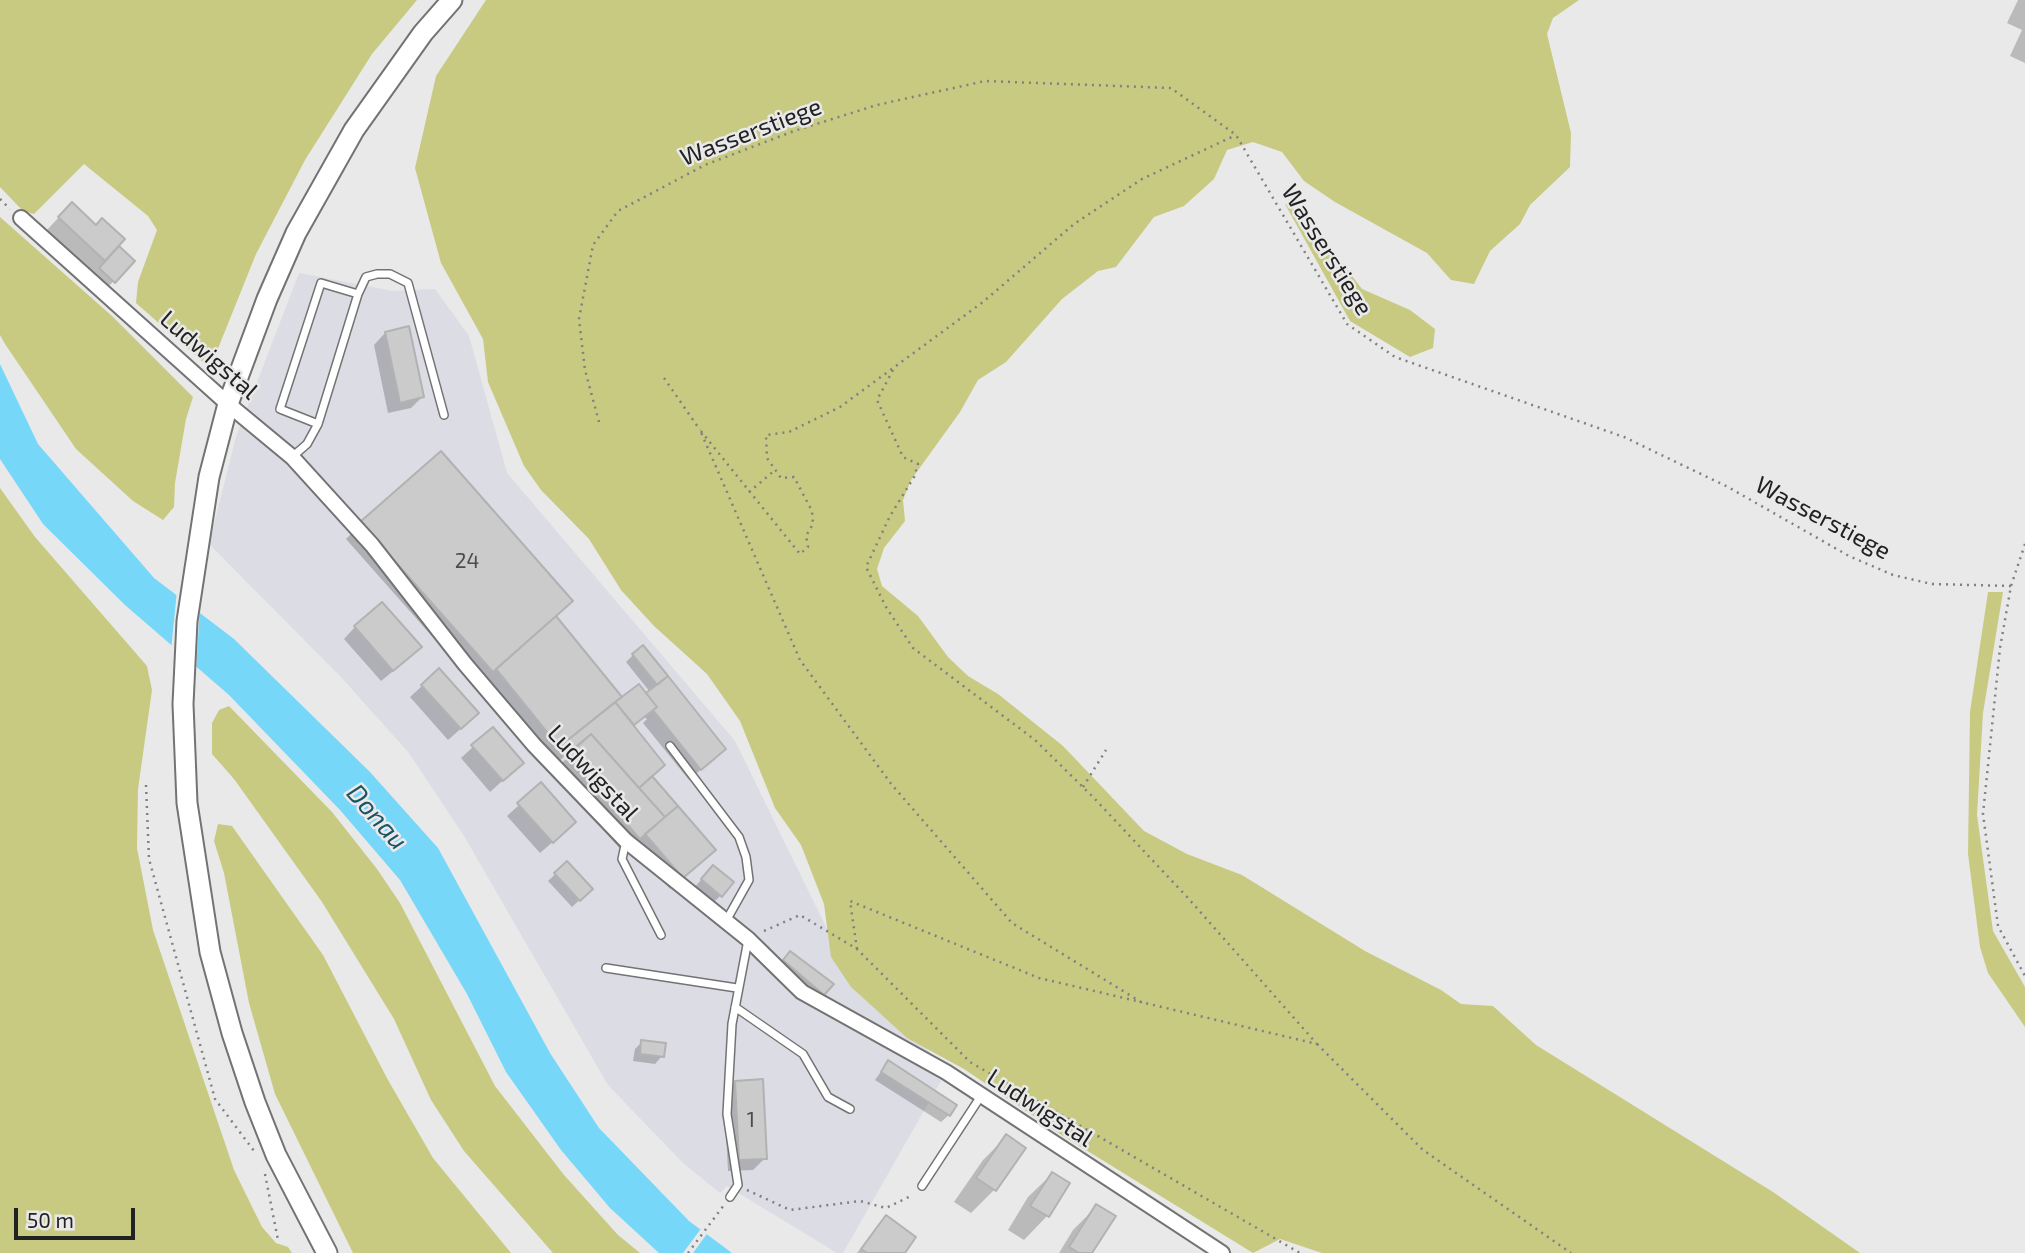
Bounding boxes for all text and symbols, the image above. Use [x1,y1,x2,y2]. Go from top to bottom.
street label: Wasserstiege [676,92,826,172]
street label: Wasserstiege [1275,179,1379,321]
street label: Ludwigstal [154,305,264,405]
street label: Wasserstiege [1751,470,1895,566]
house number: 24 [455,548,479,574]
street label: Ludwigstal [541,719,645,827]
water label: Donau [340,778,414,856]
street label: Ludwigstal [982,1063,1098,1153]
house number: 1 [747,1107,755,1133]
scale bar [18,1194,138,1238]
text: 50 m [27,1207,74,1232]

